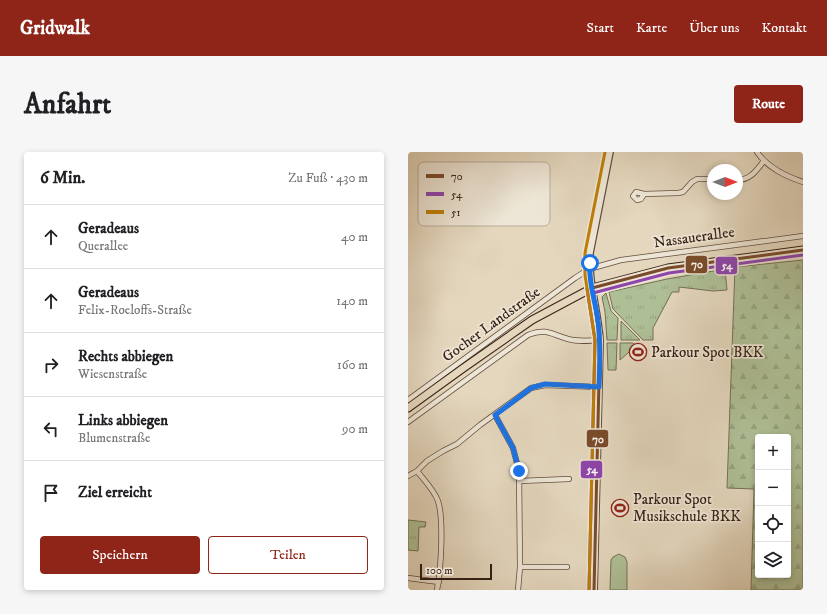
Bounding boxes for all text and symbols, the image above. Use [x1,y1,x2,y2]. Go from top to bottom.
text: Gridwalk [20,17,90,40]
text: Start [587,19,614,37]
text: Karte [636,19,667,37]
text: Über uns [689,19,739,37]
text: Kontakt [761,19,807,37]
button: Route [734,85,803,123]
text: Anfahrt [24,87,111,122]
legend [418,162,550,226]
north arrow [707,164,743,200]
text: 6 Min. [40,167,85,189]
text: Zu Fuß · 430 m [288,170,368,186]
text: 70 [451,170,463,184]
text: 54 [451,188,463,202]
text: 51 [451,206,461,220]
text: Geradeaus [78,219,139,238]
street label: Nassauerallee [652,222,736,253]
icon: ahead [40,226,62,248]
text: 40 m [341,229,368,245]
text: Querallee [78,238,128,254]
route start [581,254,599,272]
line badge: 70 [685,255,708,274]
line badge: 54 [715,256,738,275]
text: 70 [691,258,703,272]
text: 54 [720,259,733,273]
street label: Gocher Landstraße [439,282,544,366]
text: Geradeaus [78,283,139,302]
icon: ahead [40,290,62,312]
text: 140 m [336,293,368,309]
text: Felix-Roeloffs-Straße [78,302,192,318]
sports icon: Parkour Spot BKK [628,342,648,362]
place label: Parkour Spot BKK [651,343,764,362]
text: Rechts abbiegen [78,347,173,366]
icon: right [40,354,62,376]
text: 160 m [337,357,368,373]
text: Wiesenstraße [78,366,147,382]
text: Links abbiegen [78,411,168,430]
icon: left [40,418,62,440]
text: 90 m [342,421,368,437]
line badge: 70 [586,429,609,448]
text: Blumenstraße [78,430,150,446]
text: 70 [592,433,604,447]
map controls [755,434,791,578]
button: + [755,434,791,470]
line badge: 54 [580,460,603,479]
route end [510,462,528,480]
text: 54 [585,463,598,477]
button: − [755,470,791,506]
icon: arrive [40,482,62,504]
text: Ziel erreicht [78,483,152,502]
place label: Parkour Spot Musikschule BKK [633,490,741,526]
sports icon: Parkour Spot Musikschule BKK [610,498,630,518]
button: locate [755,506,791,542]
button: Speichern [40,536,200,574]
button: Teilen [208,536,368,574]
button: layers [755,542,791,578]
scale bar [420,562,492,581]
text: 100 m [426,564,452,578]

